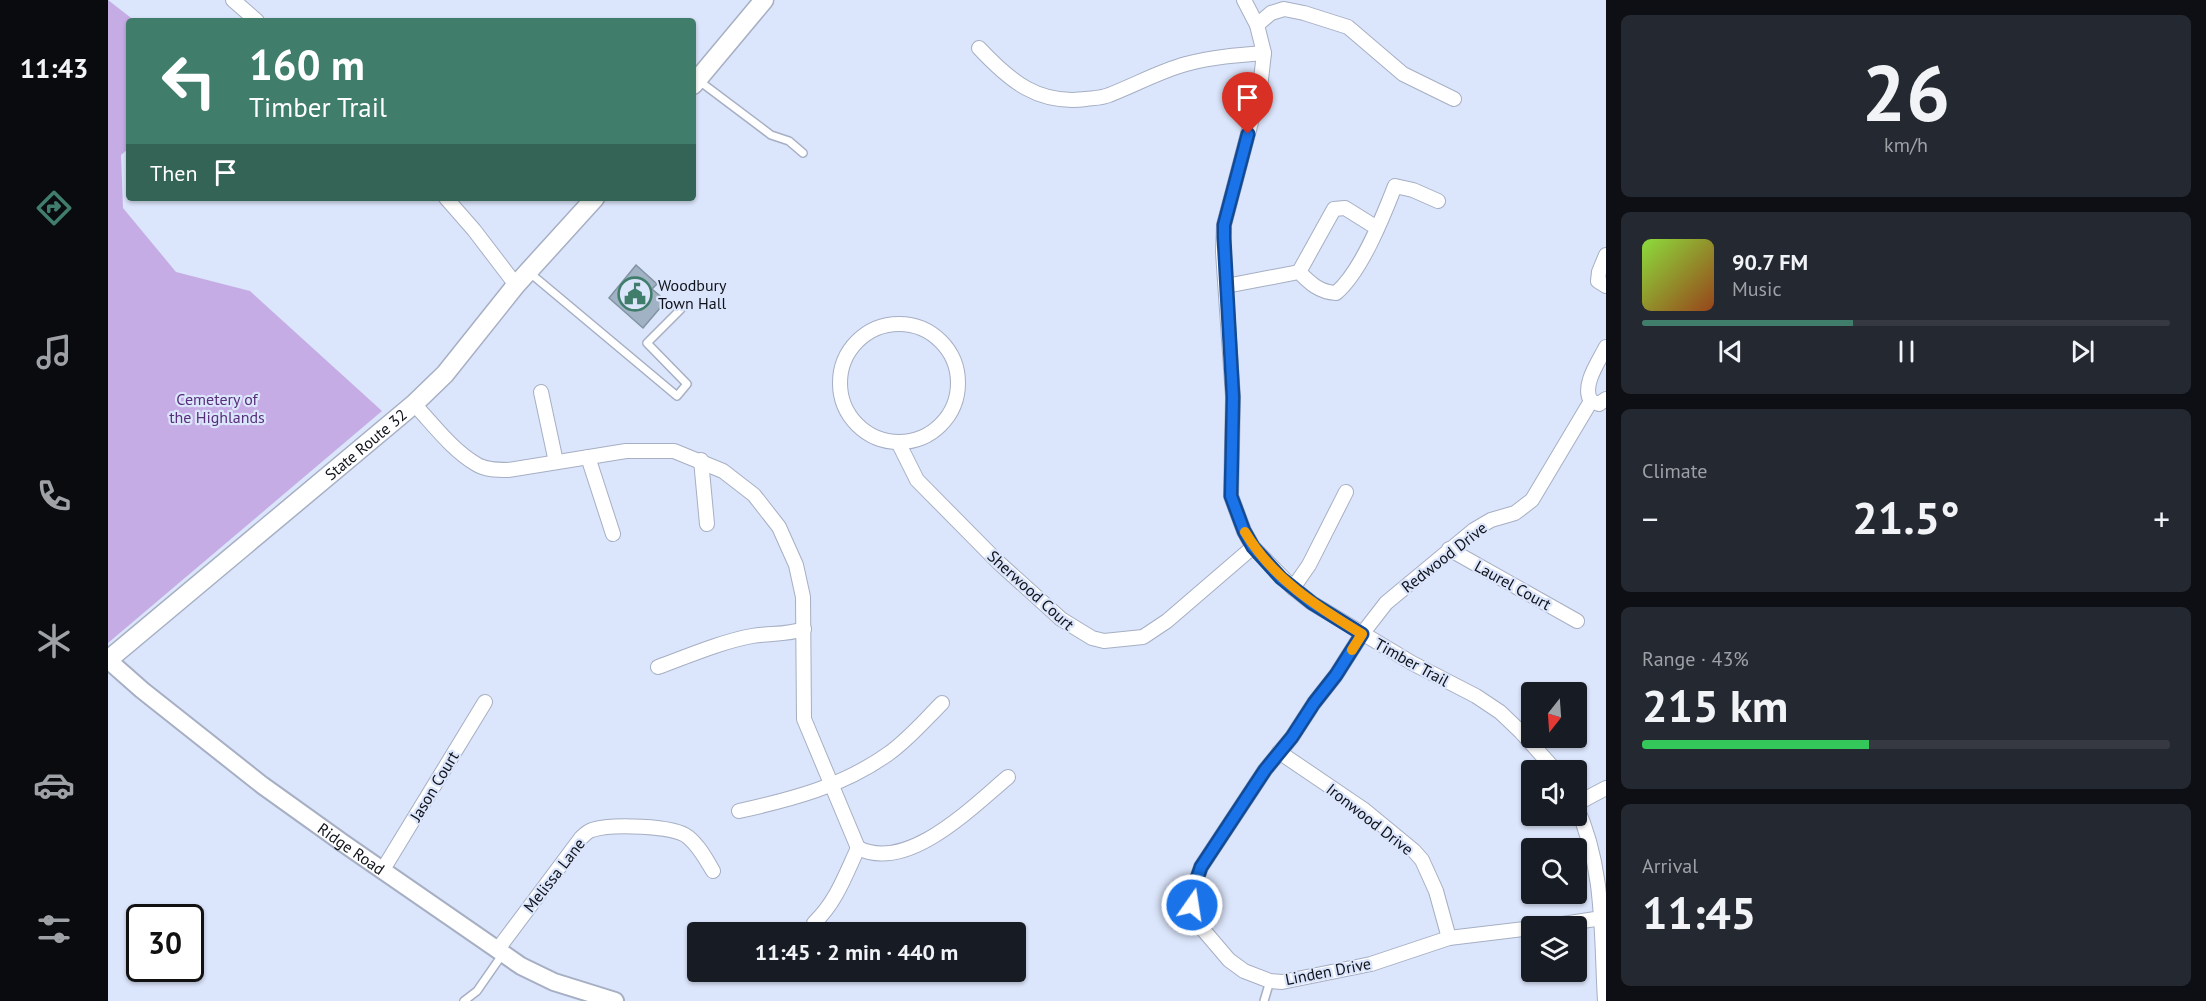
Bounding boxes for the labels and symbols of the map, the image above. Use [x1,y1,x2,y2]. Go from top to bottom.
pin [1222,72,1273,134]
place label: Woodbury Town Hall [658,275,727,313]
public building icon: Woodbury Town Hall [617,276,653,312]
park label: Cemetery of the Highlands [169,389,265,427]
street label: State Route 32 [321,404,411,484]
street label: Redwood Drive [1397,517,1491,597]
street label: Sherwood Court [984,546,1079,634]
street label: Laurel Court [1471,556,1555,614]
street label: Timber Trail [1371,633,1453,691]
north arrow [1521,682,1587,748]
street label: Jason Court [405,747,463,825]
street label: Ironwood Drive [1323,779,1417,859]
street label: Ridge Road [314,818,389,879]
street label: Melissa Lane [519,834,589,916]
position arrow [1160,873,1224,937]
speed limit sign: 30 [126,904,204,982]
street label: Linden Drive [1283,953,1373,989]

